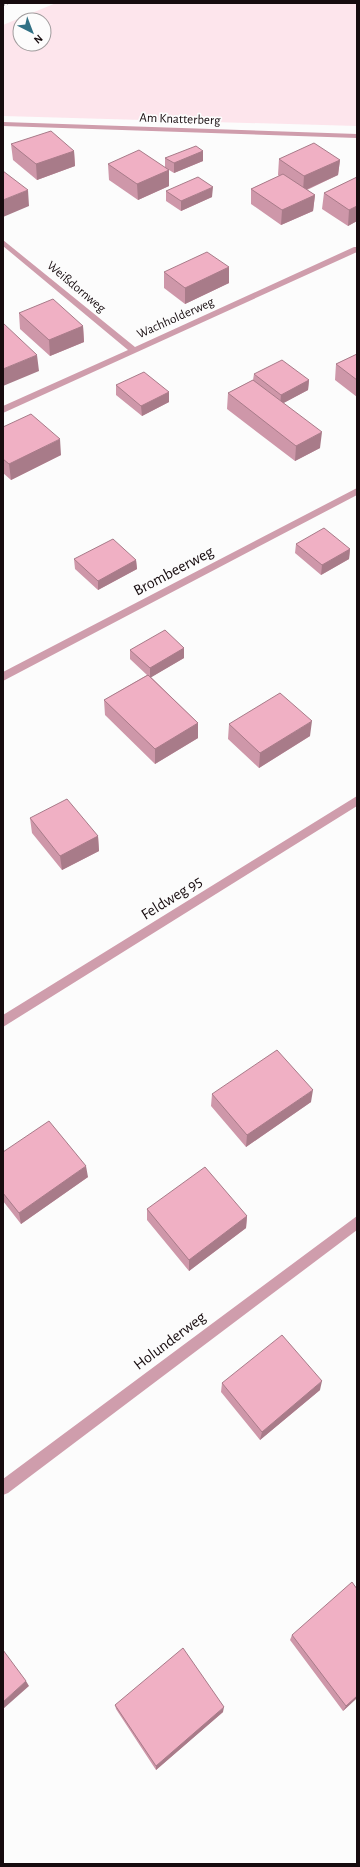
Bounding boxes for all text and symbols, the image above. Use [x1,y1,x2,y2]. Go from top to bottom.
north arrow [12,12,52,52]
text: N [32,32,45,46]
street label: Am Knatterberg [139,112,221,127]
street label: Weißdornweg [44,259,108,316]
street label: Wachholderweg [135,295,217,341]
street label: Brombeerweg [131,543,216,599]
street label: Feldweg 95 [138,873,205,923]
street label: Holunderweg [131,1309,209,1373]

